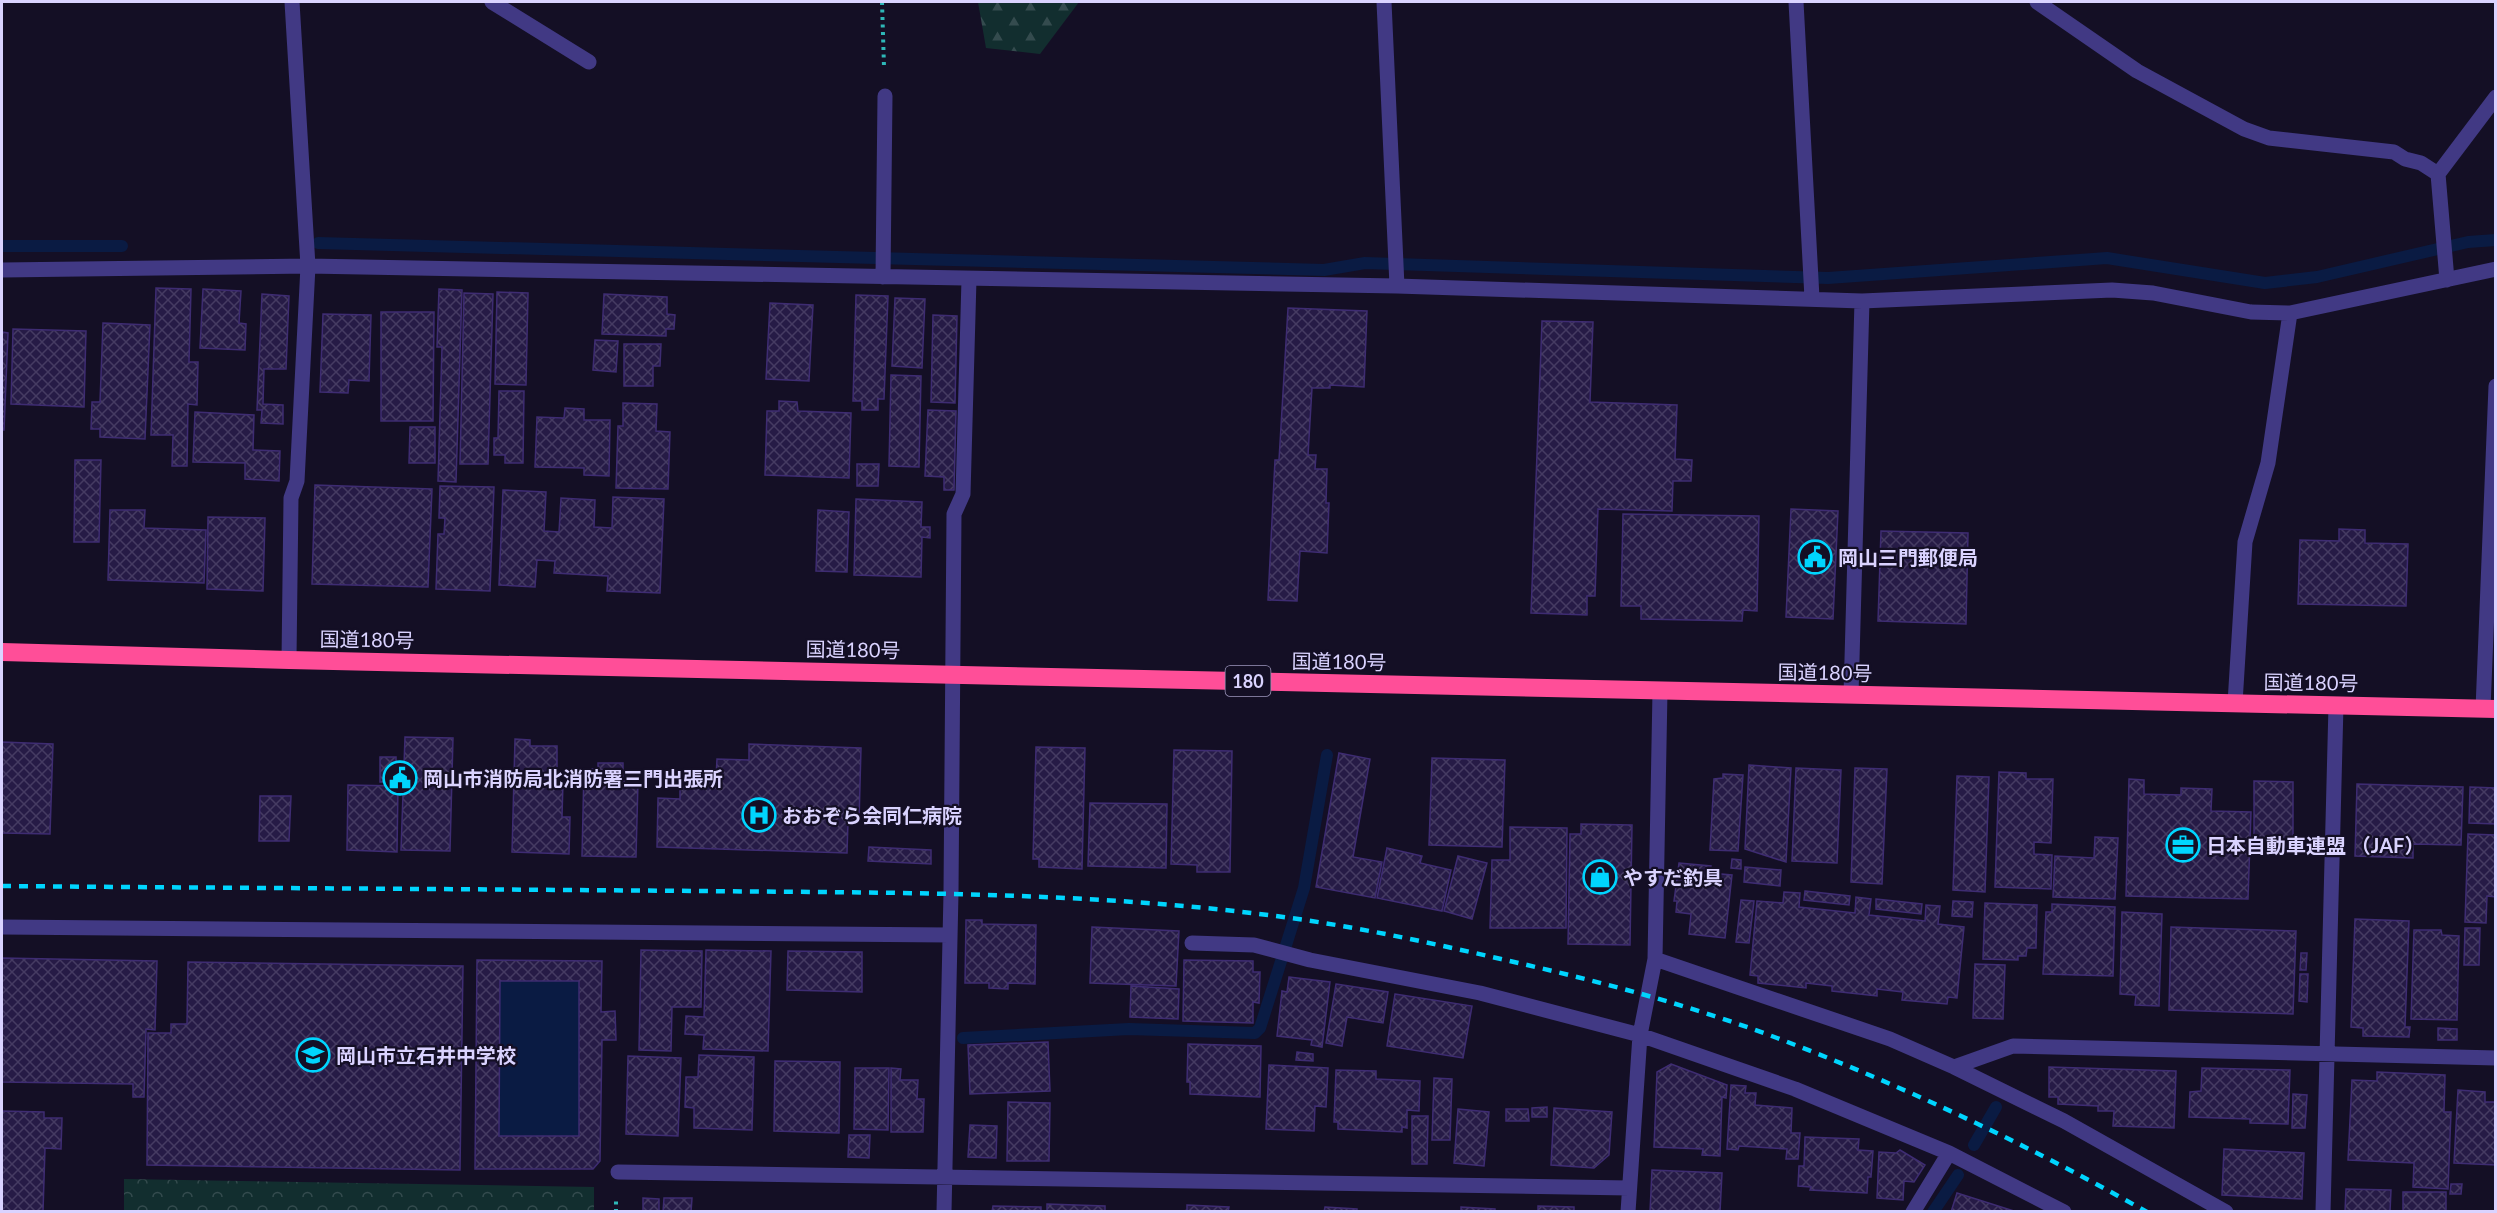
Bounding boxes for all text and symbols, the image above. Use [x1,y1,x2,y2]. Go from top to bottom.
public building icon: 岡山三門郵便局 [1797,539,1833,575]
place label: 岡山三門郵便局 [1838,545,1978,569]
street label: 国道180号 [319,626,415,652]
street label: 国道180号 [805,636,901,662]
street label: 国道180号 [1291,648,1387,674]
street label: 国道180号 [1777,659,1873,685]
road number: 180 [1226,666,1270,696]
street label: 国道180号 [2263,669,2359,695]
public building icon: 岡山市消防局北消防署三門出張所 [382,760,418,796]
place label: 岡山市消防局北消防署三門出張所 [423,766,723,790]
hospital icon: おおぞら会同仁病院 [741,797,777,833]
place label: おおぞら会同仁病院 [782,803,962,827]
office icon: 日本自動車連盟 （JAF） [2165,827,2201,863]
place label: 日本自動車連盟 （JAF） [2206,833,2424,857]
shop icon: やすだ釣具 [1582,859,1618,895]
place label: やすだ釣具 [1623,865,1723,889]
school or university icon: 岡山市立石井中学校 [295,1037,331,1073]
place label: 岡山市立石井中学校 [336,1043,516,1067]

